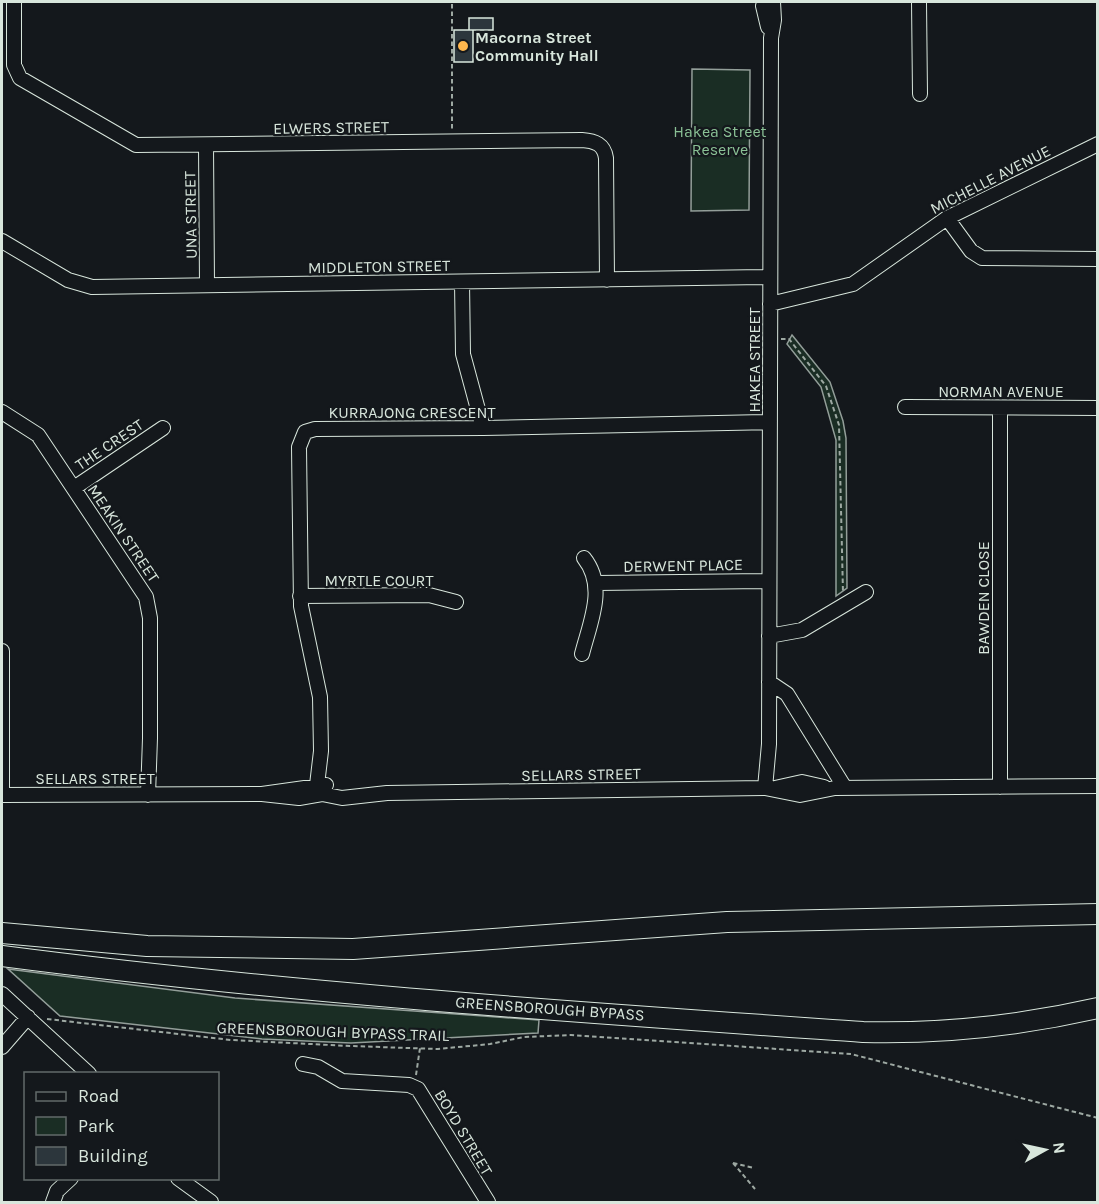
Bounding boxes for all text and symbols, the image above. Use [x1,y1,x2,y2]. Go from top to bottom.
place label: Macorna Street Community Hall [475,28,599,65]
marker: Macorna Street Community Hall [456,39,470,53]
street label: ELWERS STREET [273,117,389,138]
park label: Hakea Street Reserve [673,122,767,159]
street label: MICHELLE AVENUE [927,141,1054,218]
street label: UNA STREET [180,171,201,259]
street label: MIDDLETON STREET [308,256,450,277]
street label: HAKEA STREET [745,307,764,413]
street label: NORMAN AVENUE [938,382,1064,401]
street label: KURRAJONG CRESCENT [329,403,495,422]
street label: THE CREST [72,415,147,474]
street label: MEAKIN STREET [84,481,163,586]
street label: BAWDEN CLOSE [974,541,993,655]
street label: DERWENT PLACE [623,555,743,576]
street label: MYRTLE COURT [325,571,433,590]
street label: SELLARS STREET [521,764,641,785]
street label: SELLARS STREET [35,769,155,788]
street label: GREENSBOROUGH BYPASS [455,992,645,1025]
street label: GREENSBOROUGH BYPASS TRAIL [216,1018,450,1045]
legend [24,1072,219,1180]
text: Road [78,1085,119,1107]
street label: BOYD STREET [431,1086,497,1179]
text: Park [78,1115,115,1137]
north arrow [1015,1120,1075,1180]
text: N [1049,1141,1070,1155]
text: Building [78,1145,148,1167]

